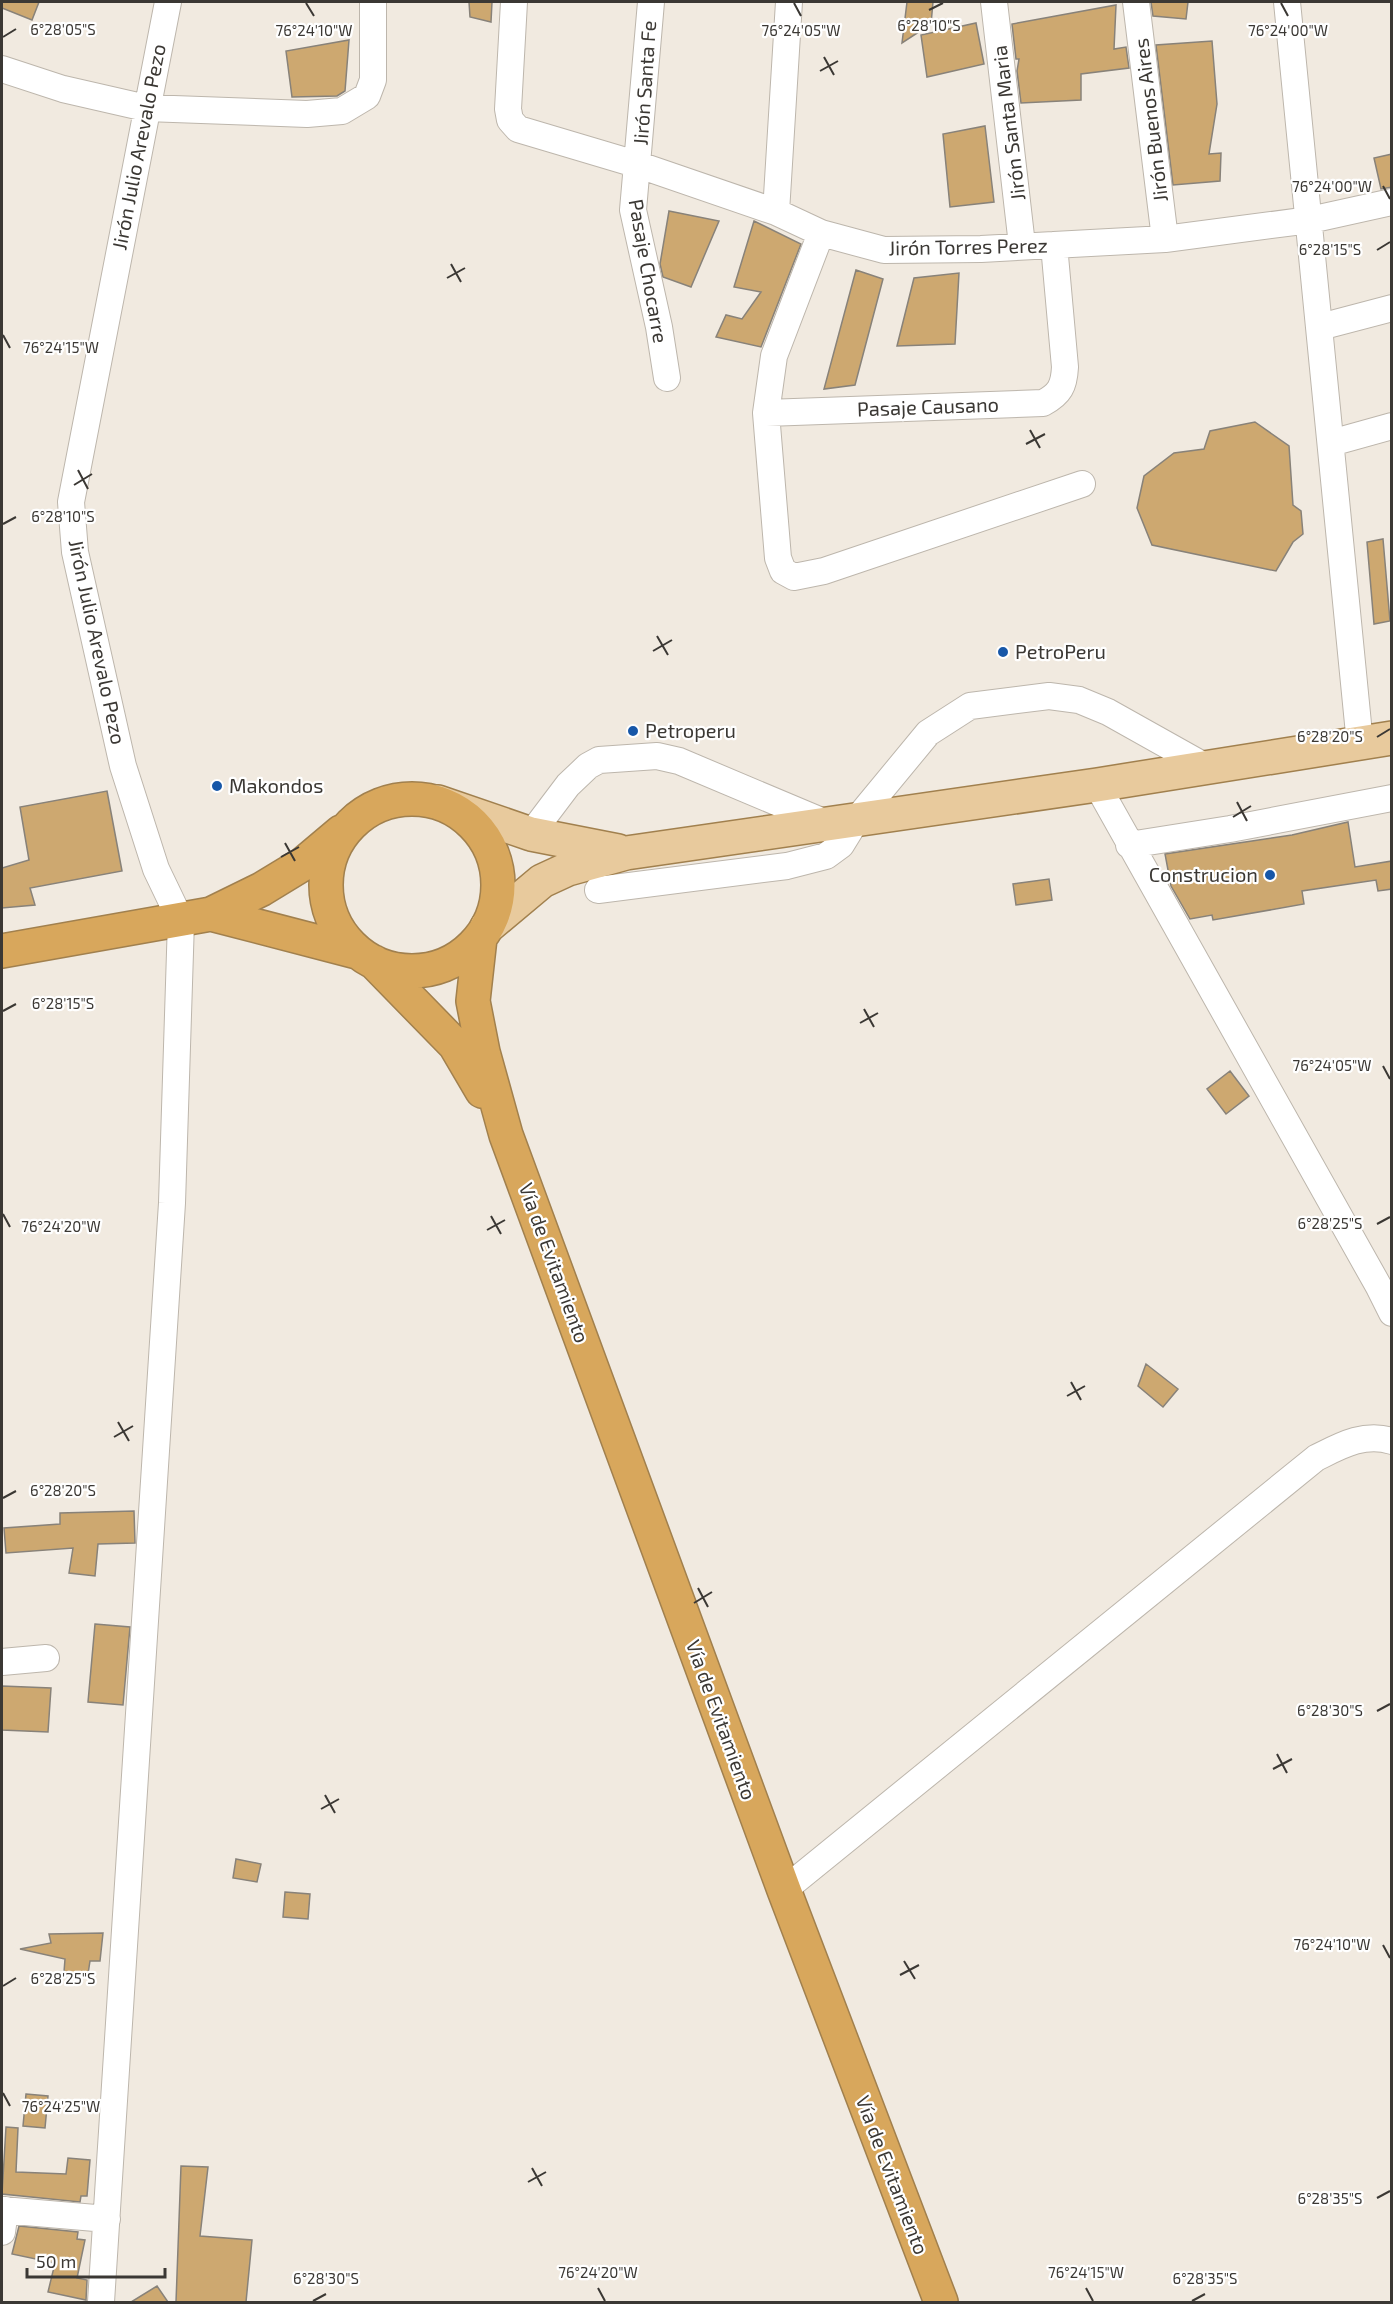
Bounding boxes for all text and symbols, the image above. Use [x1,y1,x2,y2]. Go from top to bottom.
text: 6°28'10"S [897,16,961,34]
text: 6°28'05"S [30,20,96,38]
street label: Jirón Santa Fe [628,20,660,146]
text: 76°24'10"W [276,21,352,39]
text: 76°24'05"W [761,21,841,39]
text: 76°24'00"W [1248,21,1328,39]
street label: Jirón Buenos Aires [1128,37,1172,203]
street label: Jirón Julio Arevalo Pezo [106,42,170,252]
street label: Jirón Santa Maria [987,44,1029,202]
text: 76°24'00"W [1292,177,1372,195]
street label: Pasaje Chocarre [625,197,673,345]
street label: Jirón Torres Perez [888,233,1048,259]
text: 6°28'15"S [1299,240,1361,258]
text: 76°24'15"W [23,338,99,356]
street label: Pasaje Causano [857,392,999,420]
text: 6°28'10"S [31,507,95,525]
street label: Jirón Julio Arevalo Pezo [65,537,131,747]
place label: PetroPeru [1015,639,1106,663]
marker: PetroPeru [996,645,1010,659]
place label: Petroperu [645,718,736,742]
marker: Petroperu [626,724,640,738]
text: 6°28'20"S [1297,727,1363,745]
place label: Makondos [229,773,323,797]
marker: Makondos [210,779,224,793]
place label: Construcion [1149,862,1258,886]
marker: Construcion [1263,868,1277,882]
text: 6°28'15"S [32,994,94,1012]
text: 76°24'05"W [1292,1056,1372,1074]
street label: Vía de Evitamiento [515,1179,595,1346]
text: 6°28'25"S [1298,1214,1362,1232]
text: 76°24'20"W [21,1217,101,1235]
text: 6°28'20"S [30,1481,96,1499]
street label: Vía de Evitamiento [682,1636,762,1803]
text: 6°28'30"S [1297,1701,1363,1719]
text: 76°24'10"W [1294,1935,1370,1953]
text: 6°28'25"S [31,1969,95,1987]
street label: Vía de Evitamiento [852,2092,934,2258]
text: 76°24'25"W [22,2097,100,2115]
text: 6°28'35"S [1298,2189,1362,2207]
scale bar [27,2241,165,2279]
text: 50 m [36,2250,76,2272]
text: 76°24'20"W [558,2263,638,2281]
text: 76°24'15"W [1048,2263,1124,2281]
text: 6°28'30"S [293,2269,359,2287]
text: 6°28'35"S [1173,2269,1237,2287]

